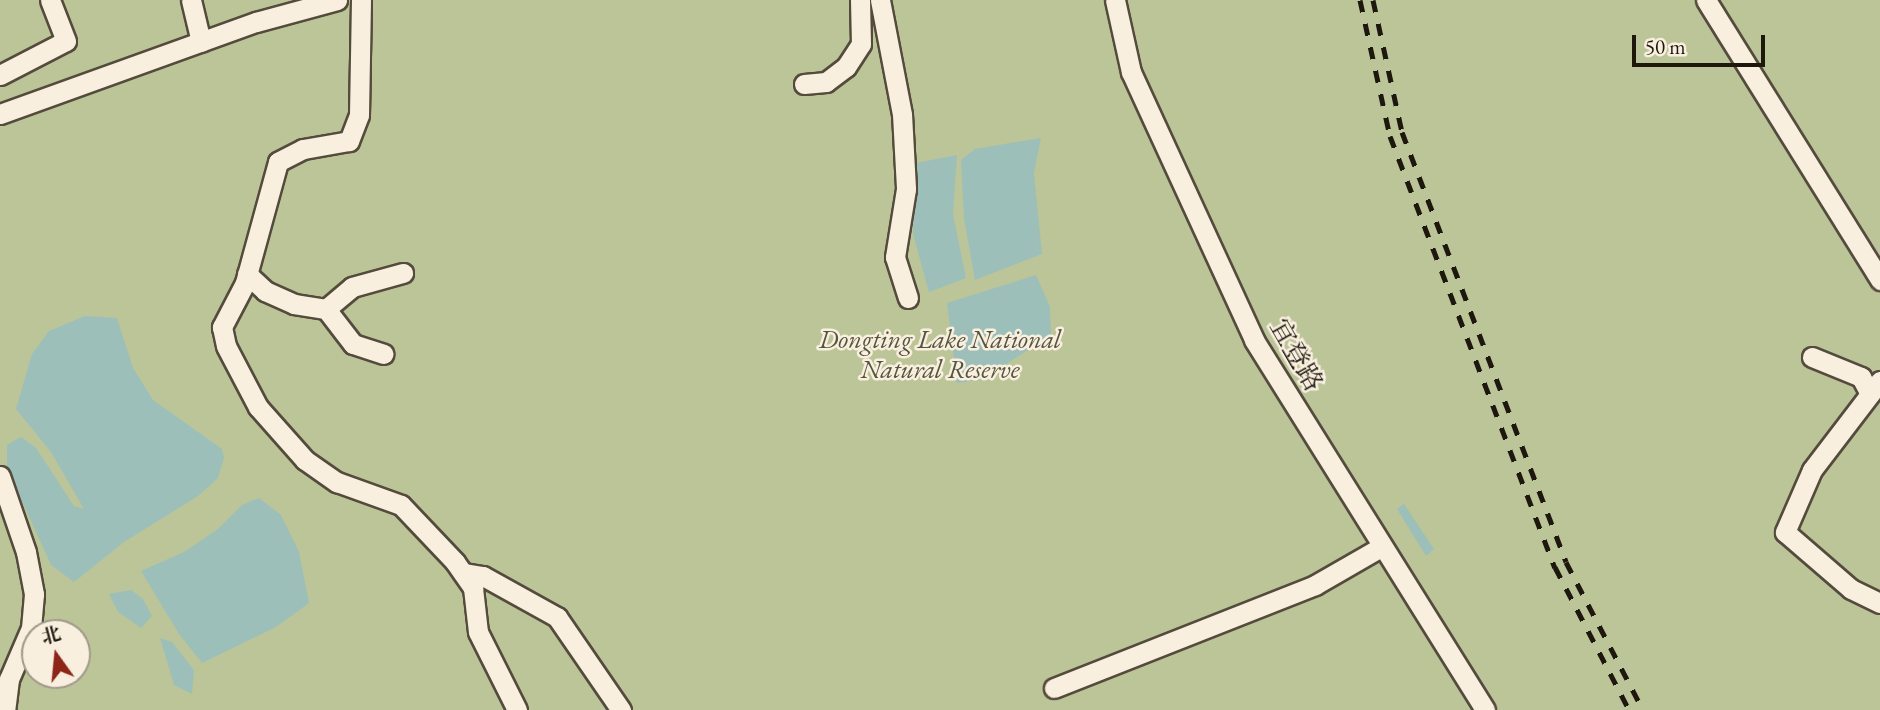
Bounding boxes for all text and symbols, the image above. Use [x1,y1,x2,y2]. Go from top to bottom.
scale bar [1635,21,1768,65]
text: 50 m [1645,33,1686,60]
street label: 宜登路 [1263,313,1329,397]
park label: Dongting Lake National Natural Reserve [819,324,1061,386]
north arrow [21,619,91,689]
text: 北 [39,621,63,650]

